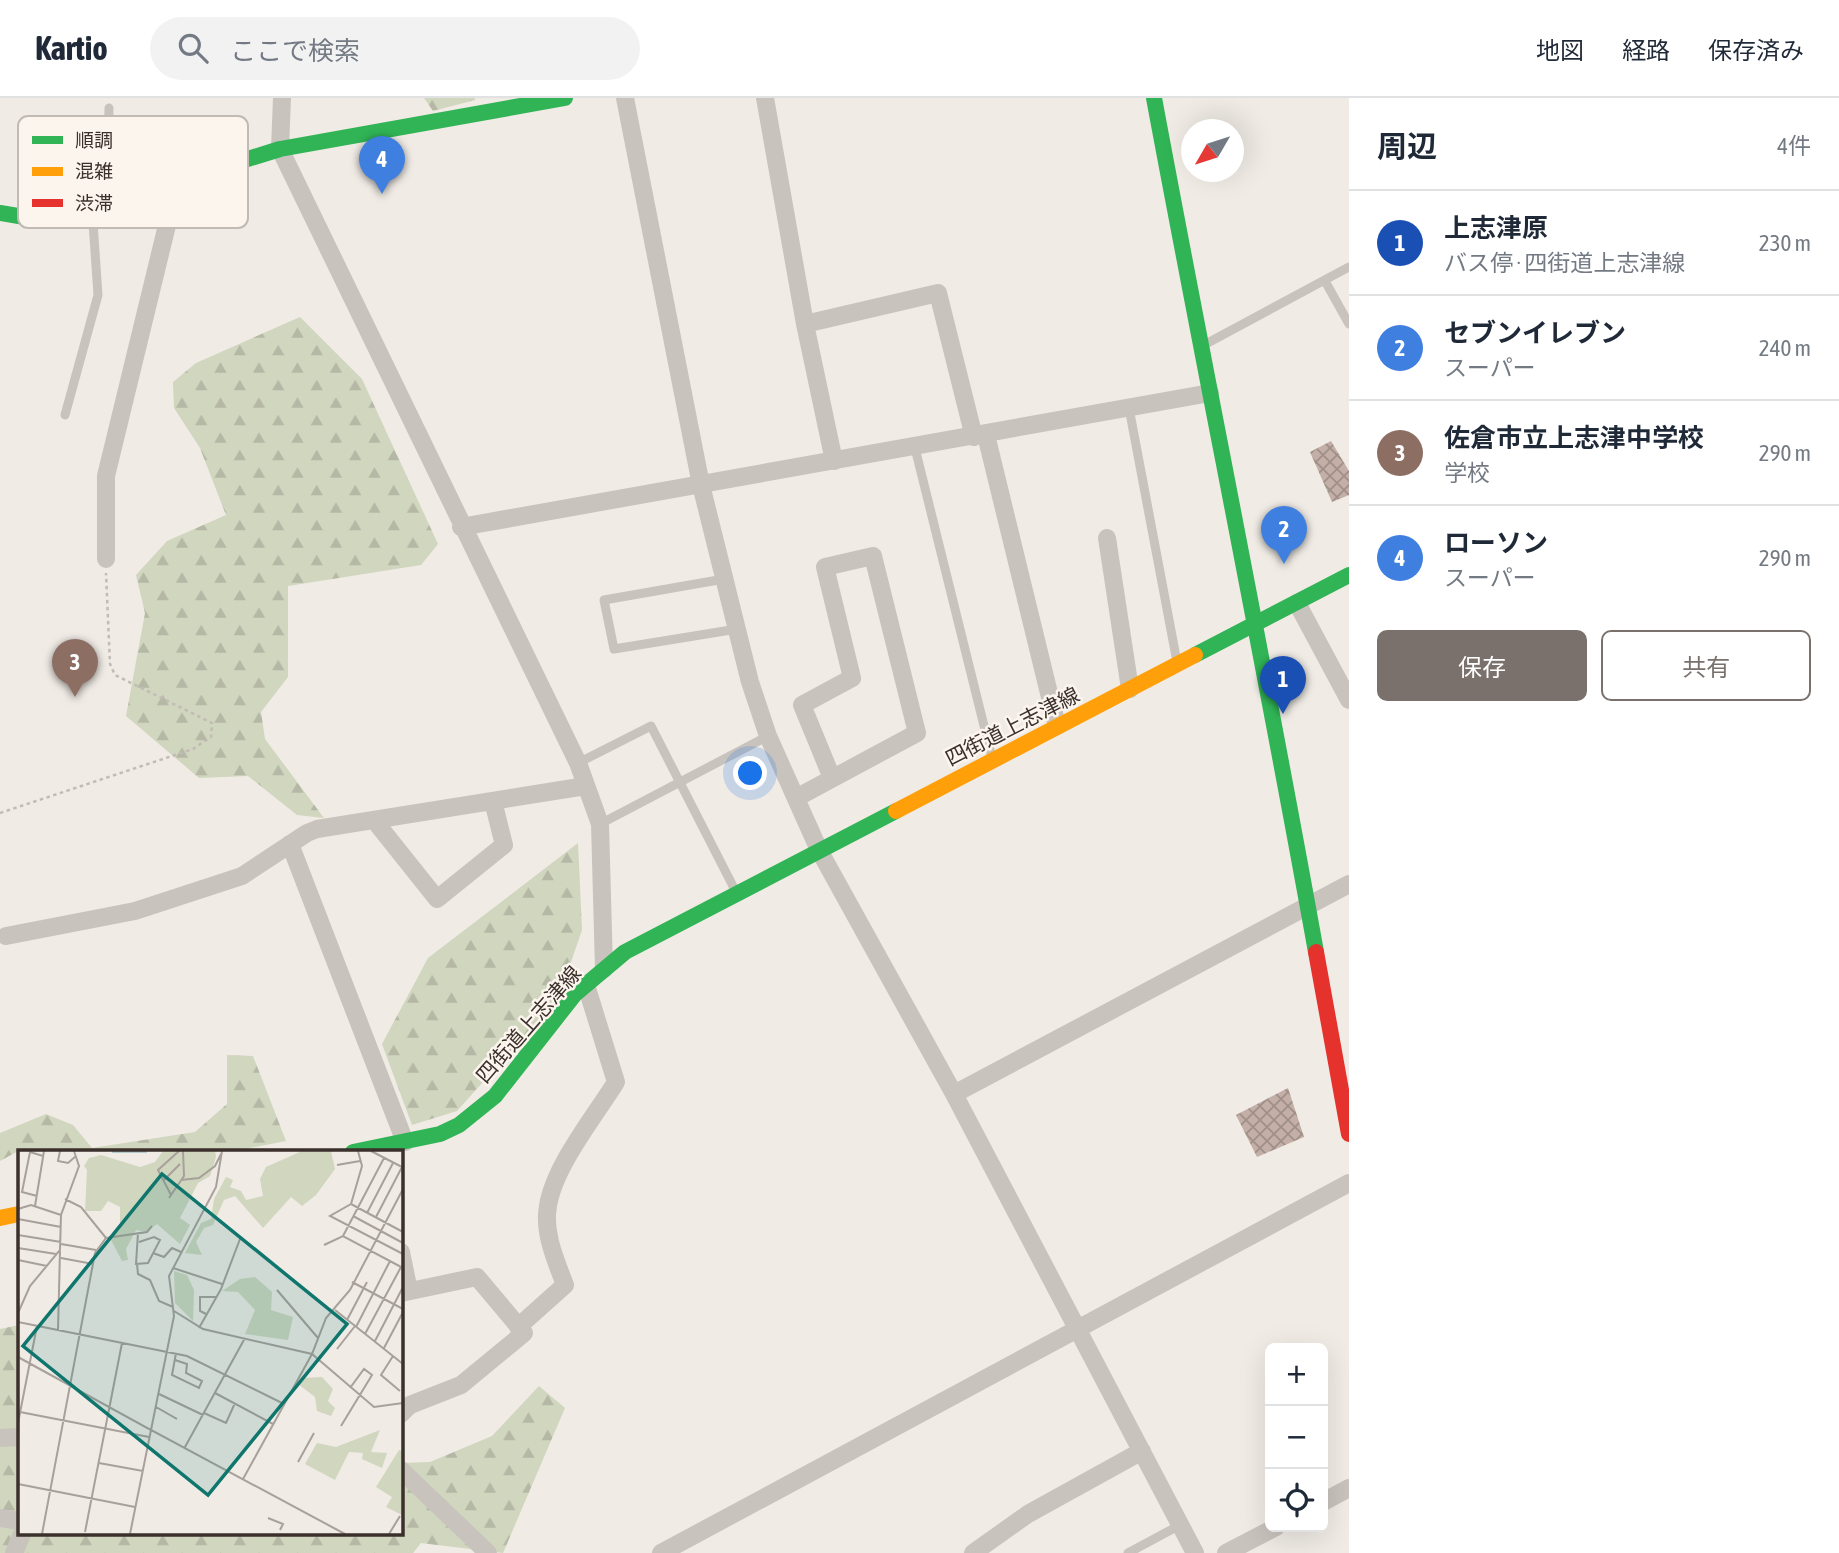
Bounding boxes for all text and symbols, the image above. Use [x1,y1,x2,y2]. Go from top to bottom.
search box [150,17,640,80]
text: Kartio [35,29,108,67]
icon: search [174,29,212,67]
text: ここで検索 [230,36,360,66]
text: 地図 [1536,37,1584,64]
text: 経路 [1622,37,1670,64]
text: 保存済み [1708,37,1804,64]
legend [18,116,248,228]
north arrow [1181,119,1244,182]
text: 順調 [75,129,113,151]
text: 周辺 [1377,129,1437,163]
text: 4件 [1777,133,1811,159]
pin: 4 [359,136,405,194]
text: 混雑 [75,160,113,182]
text: 渋滞 [75,192,113,214]
text: 上志津原 [1444,213,1548,243]
text: 1 [1395,230,1405,256]
text: 230 m [1759,230,1811,256]
text: バス停 · 四街道上志津線 [1444,250,1685,276]
text: セブンイレブン [1444,318,1626,348]
text: 2 [1395,335,1405,361]
text: 240 m [1759,335,1811,361]
text: スーパー [1444,355,1536,381]
text: 佐倉市立上志津中学校 [1444,423,1704,453]
text: 3 [1395,440,1405,466]
text: 290 m [1759,440,1811,466]
text: 学校 [1444,460,1490,486]
pin: 2 [1261,506,1307,564]
text: ローソン [1444,528,1548,558]
text: 4 [1395,545,1405,571]
text: 290 m [1759,545,1811,571]
text: スーパー [1444,565,1536,591]
button: 保存 [1377,630,1587,701]
button: 共有 [1601,630,1811,701]
pin: 3 [52,639,98,697]
pin: 1 [1260,656,1306,714]
street label: 四街道上志津線 [941,682,1083,770]
your location [733,756,767,790]
street label: 四街道上志津線 [471,961,585,1087]
inset map [18,1150,402,1536]
map controls [1265,1343,1328,1532]
button: + [1265,1343,1328,1406]
button: − [1265,1406,1328,1469]
button: locate [1265,1469,1328,1532]

